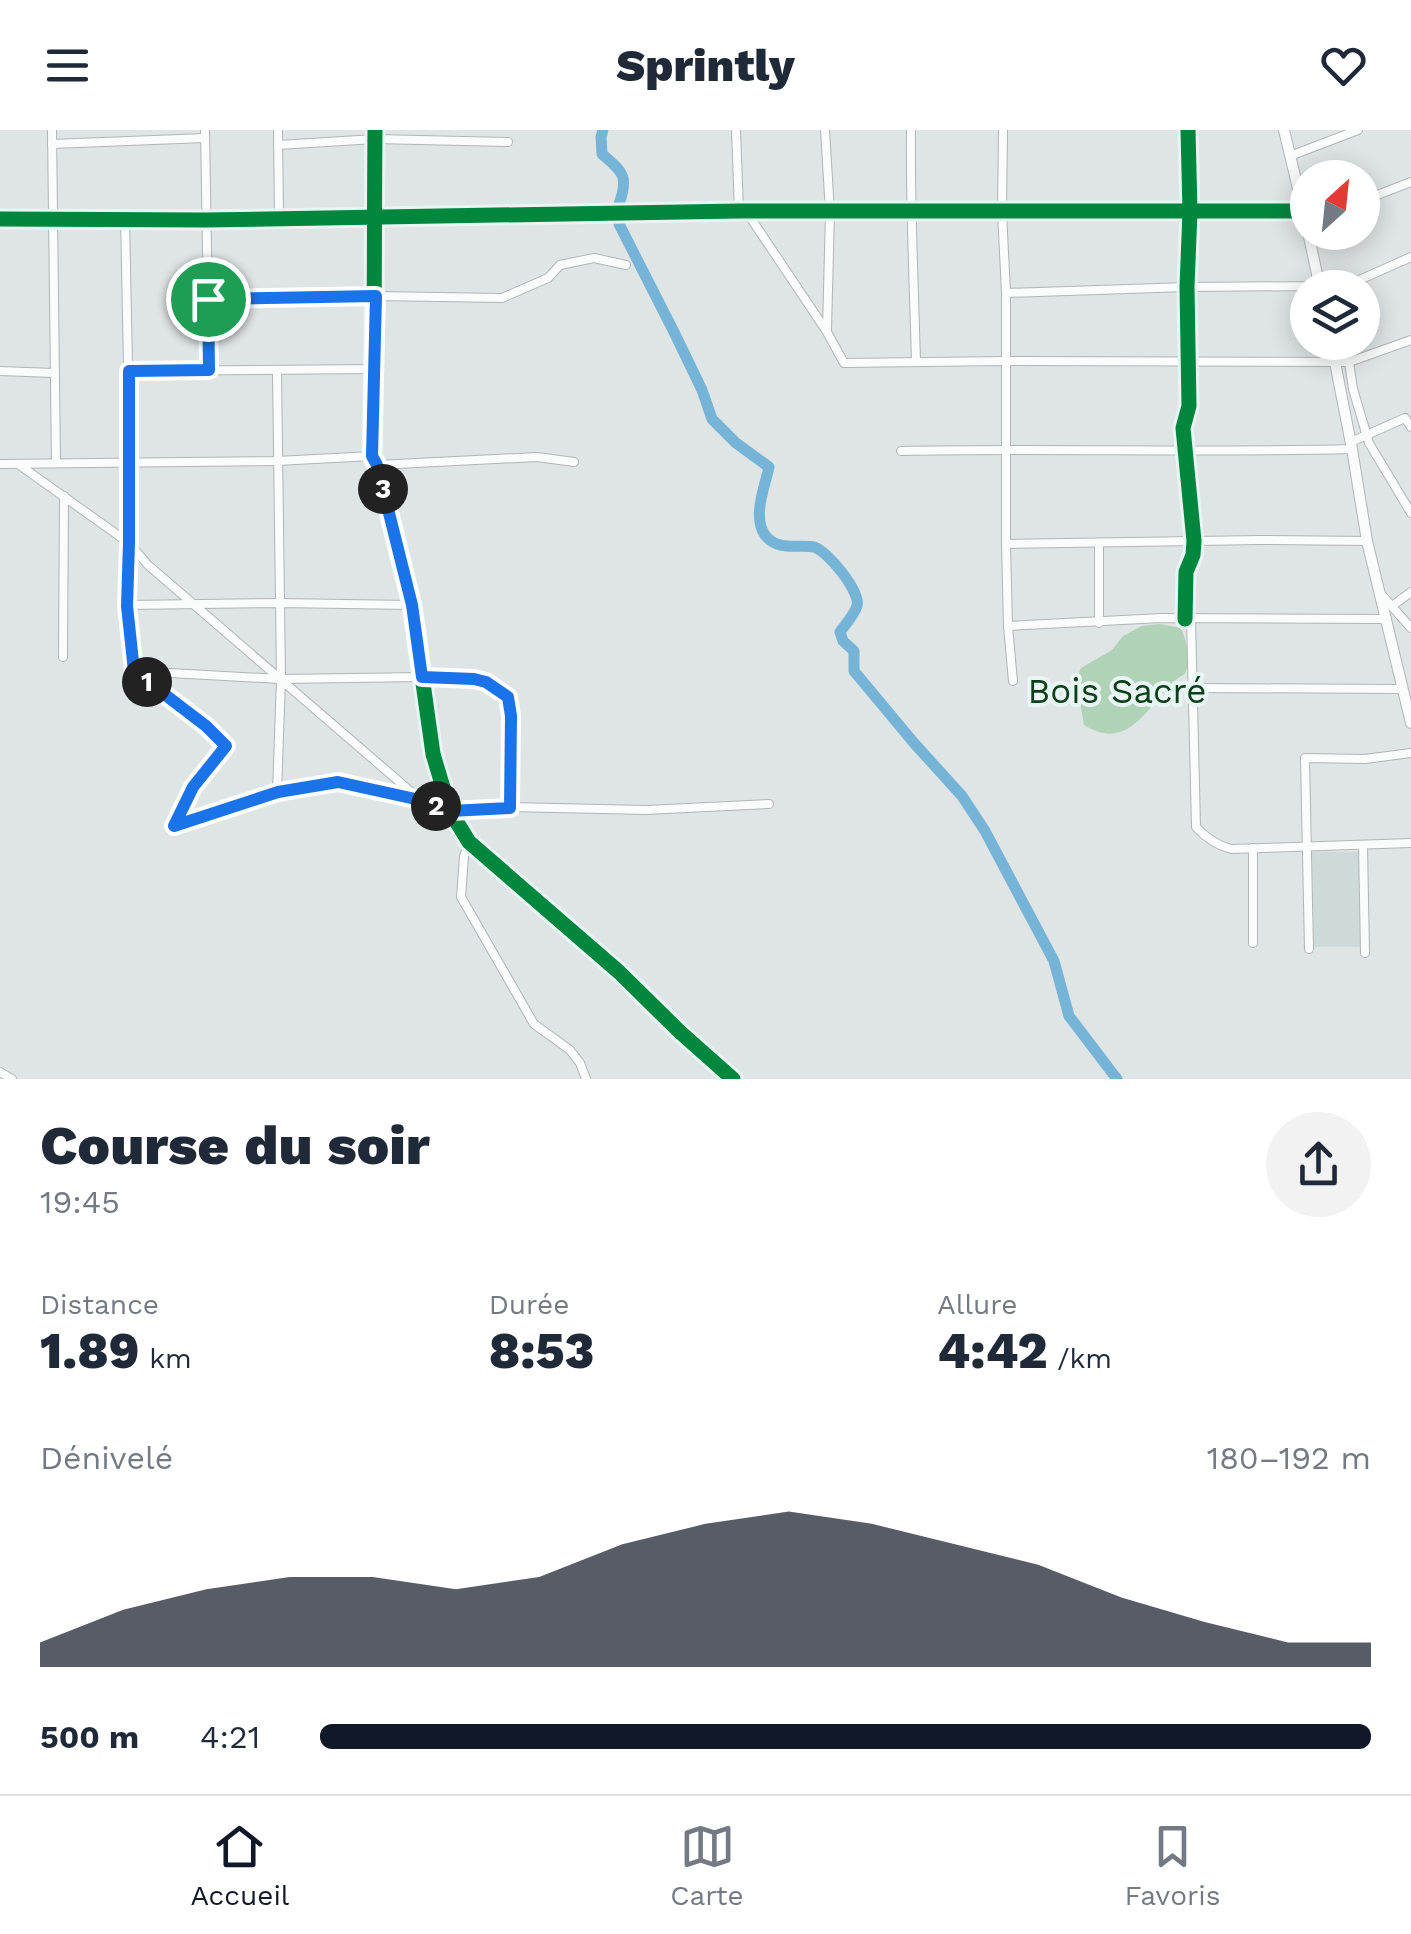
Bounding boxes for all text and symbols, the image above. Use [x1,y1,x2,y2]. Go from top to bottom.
icon: menu [40,38,95,93]
icon: heart [1316,38,1371,93]
text: Sprintly [616,39,795,92]
north arrow [1290,160,1380,250]
map controls [1290,160,1380,360]
pin [166,257,251,342]
button: layers [1290,270,1380,360]
icon: arrive [181,272,236,327]
pin: 3 [358,464,408,514]
text: 3 [375,472,391,505]
pin: 1 [122,657,172,707]
text: 1 [141,665,153,698]
park label: Bois Sacré [1028,670,1206,712]
pin: 2 [411,781,461,831]
text: 2 [428,789,444,822]
button: share [1266,1112,1371,1217]
text: Course du soir [40,1113,430,1177]
text: 19:45 [40,1183,120,1221]
text: Distance [40,1288,159,1321]
text: Durée [489,1288,569,1321]
text: Allure [937,1288,1017,1321]
text: 1.89 [40,1321,140,1380]
text: 8:53 [489,1321,594,1380]
text: 4:42 [937,1321,1048,1380]
text: km [140,1342,192,1375]
text: /km [1048,1342,1112,1375]
text: Dénivelé [40,1439,173,1477]
text: 180–192 m [1207,1439,1371,1477]
text: 500 m [40,1718,139,1756]
text: 4:21 [200,1718,260,1756]
tab: Accueil [190,1819,289,1912]
tab: Carte [670,1819,744,1912]
tab: Favoris [1125,1819,1221,1912]

